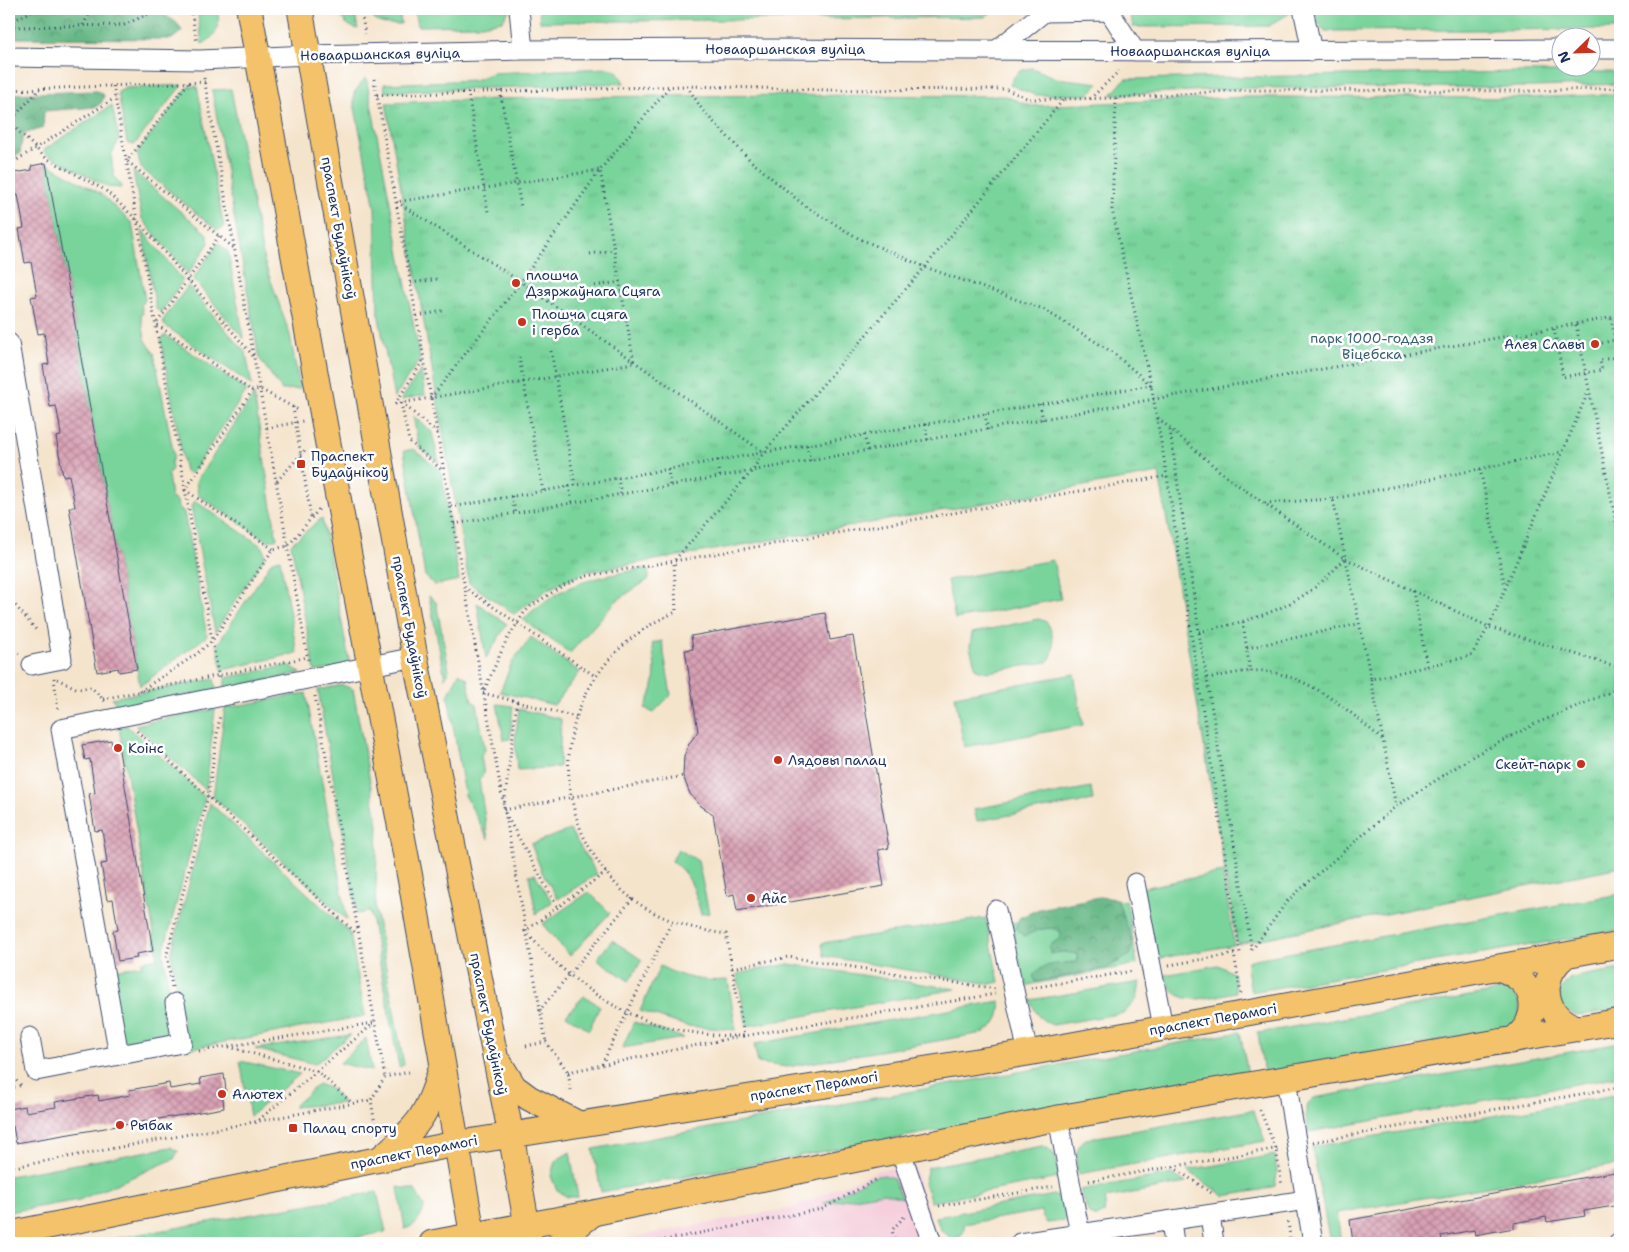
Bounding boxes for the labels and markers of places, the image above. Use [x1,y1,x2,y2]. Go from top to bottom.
place label: плошча Дзяржаўнага Сцяга [526,266,661,300]
marker: плошча Дзяржаўнага Сцяга [510,277,522,289]
place label: Плошча сцяга і герба [532,305,628,339]
marker: Плошча сцяга і герба [516,316,528,328]
place label: Алея Славы [1504,335,1585,353]
marker: Алея Славы [1589,338,1601,350]
place label: Праспект Будаўнікоў [311,447,389,481]
marker: Праспект Будаўнікоў [295,458,307,470]
place label: Коінс [128,739,164,757]
marker: Коінс [112,742,124,754]
place label: Лядовы палац [788,751,887,769]
marker: Лядовы палац [772,754,784,766]
place label: Скейт-парк [1495,755,1572,773]
marker: Скейт-парк [1575,758,1587,770]
place label: Айс [761,889,787,907]
marker: Айс [745,892,757,904]
place label: Алютех [232,1085,283,1103]
marker: Алютех [216,1088,228,1100]
place label: Рыбак [130,1116,173,1134]
marker: Рыбак [114,1119,126,1131]
place label: Палац спорту [303,1119,397,1137]
marker: Палац спорту [287,1122,299,1134]

